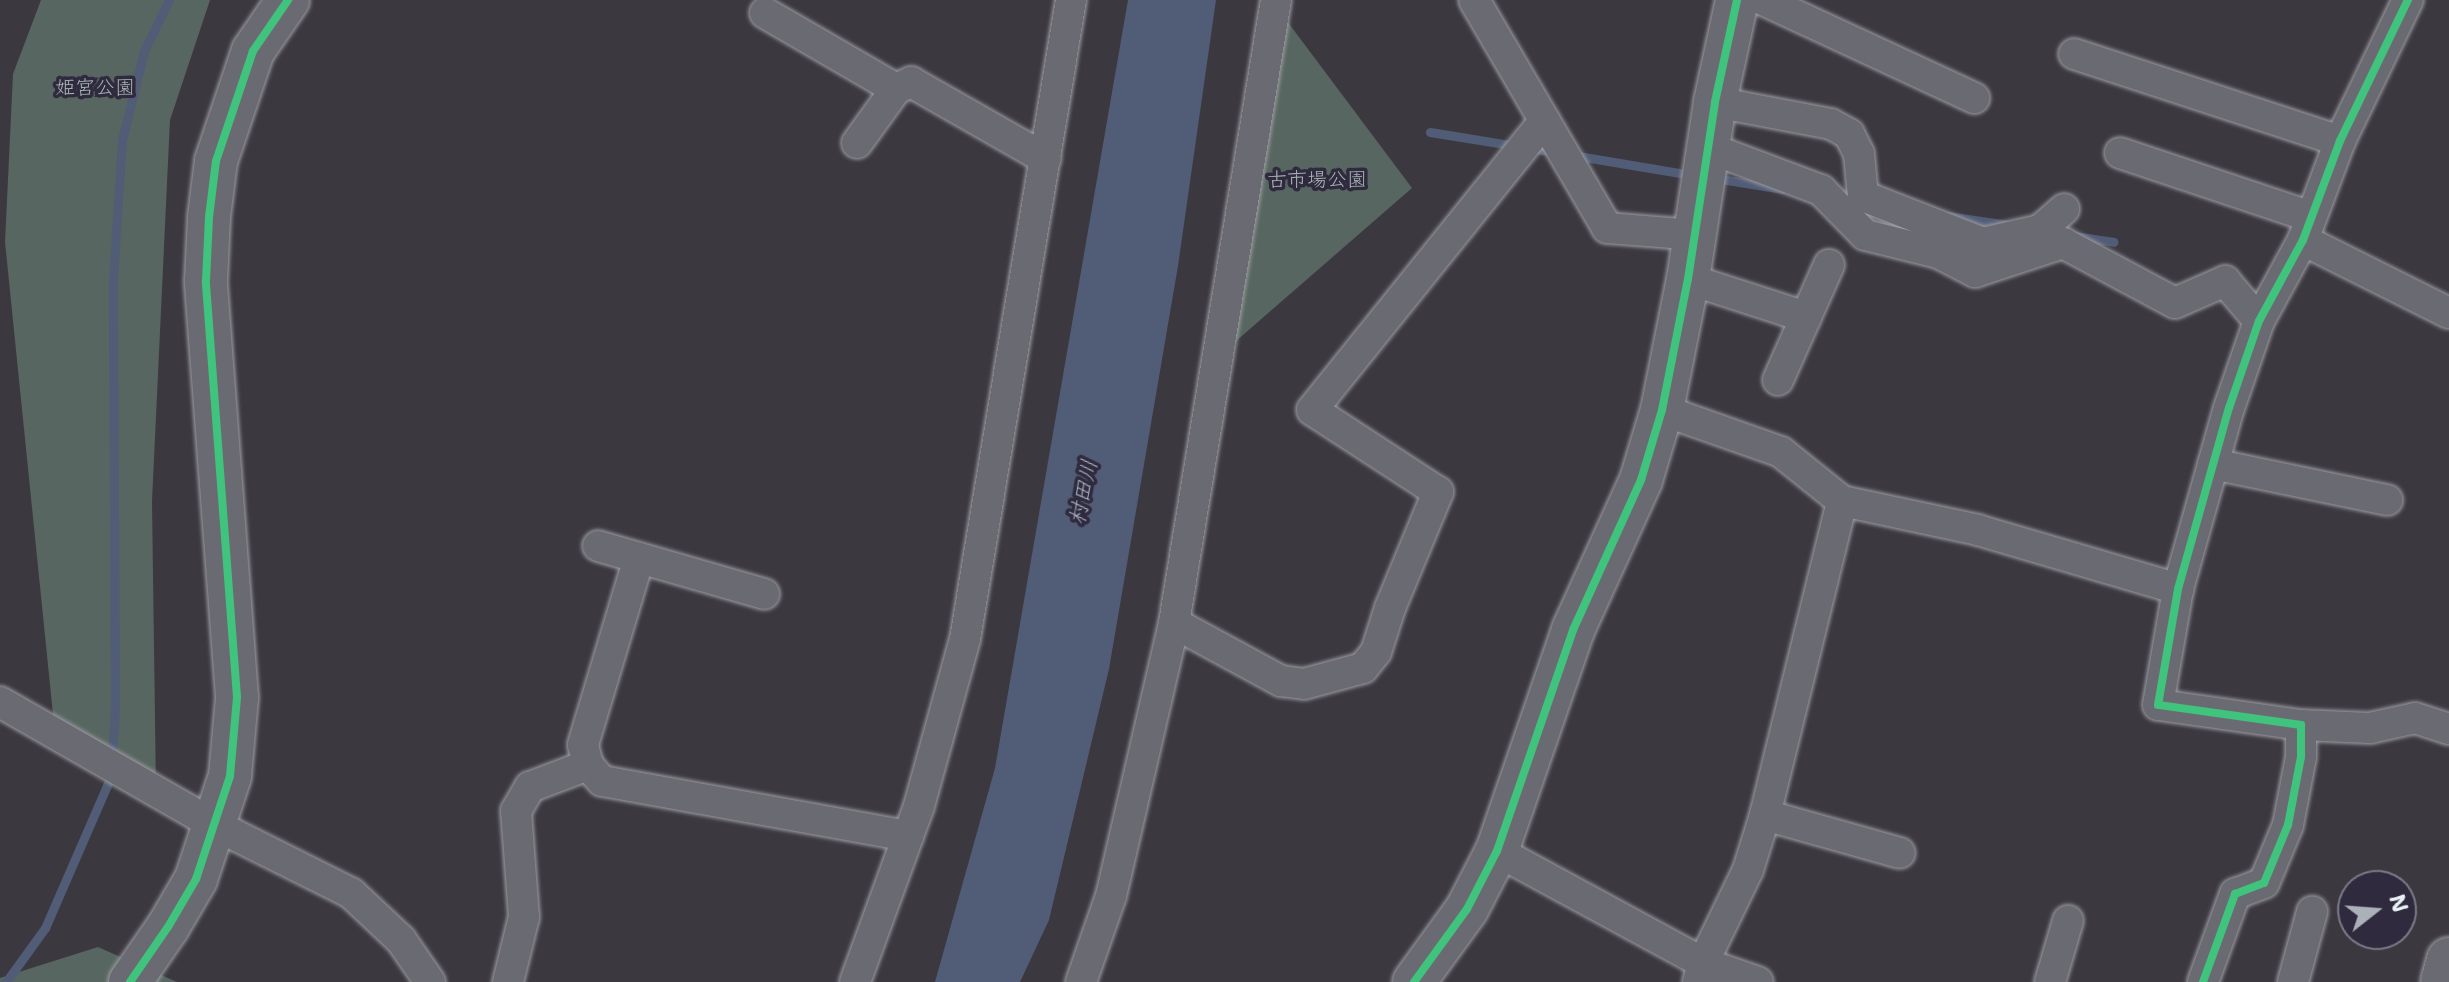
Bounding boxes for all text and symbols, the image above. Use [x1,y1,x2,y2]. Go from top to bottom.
park label: 姫宮公園 [55,75,135,99]
park label: 古市場公園 [1267,167,1367,191]
water label: 村田川 [1063,457,1103,527]
north arrow [2337,870,2417,950]
text: N [2382,891,2415,916]

